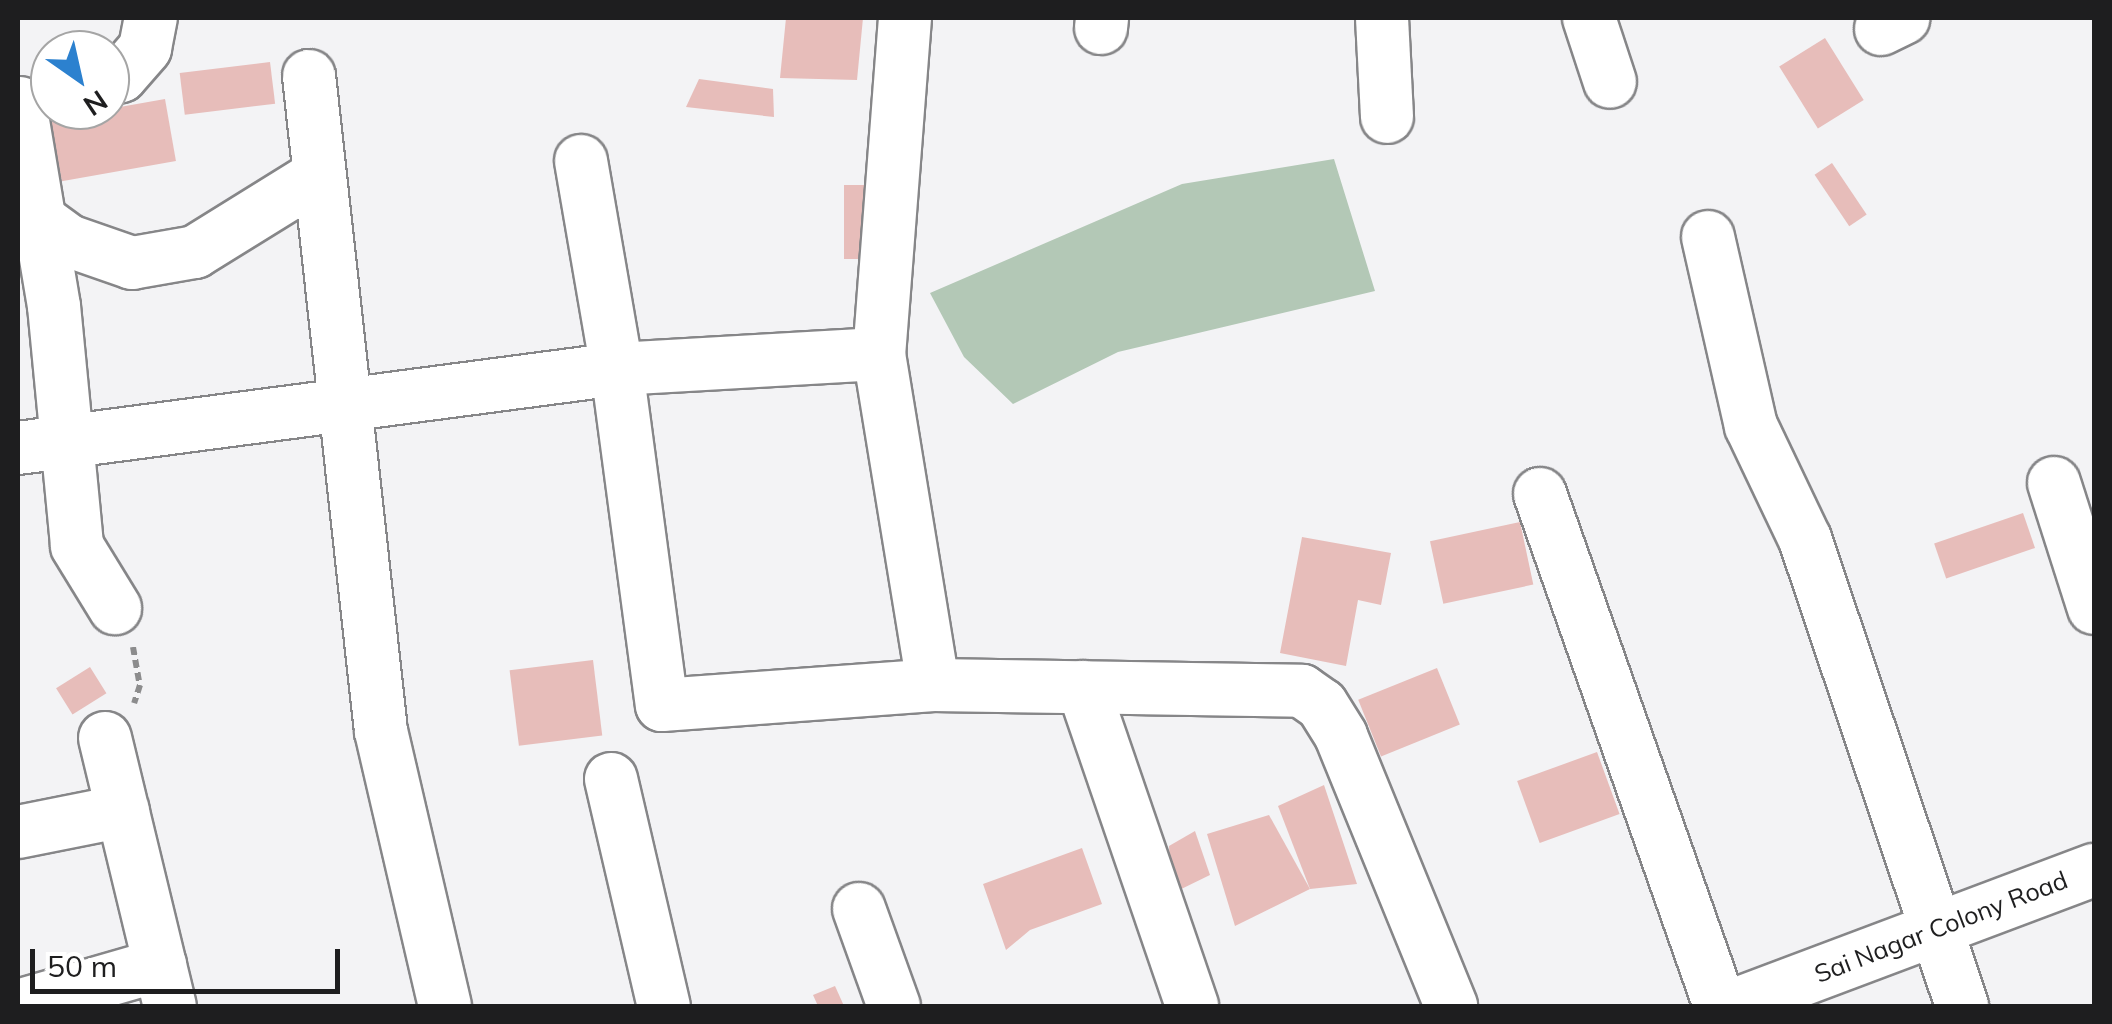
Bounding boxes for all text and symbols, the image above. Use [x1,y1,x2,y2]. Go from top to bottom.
north arrow [30,30,130,130]
text: N [77,83,114,124]
street label: Sai Nagar Colony Road [1810,865,2072,989]
scale bar [35,929,345,991]
text: 50 m [47,947,117,985]

